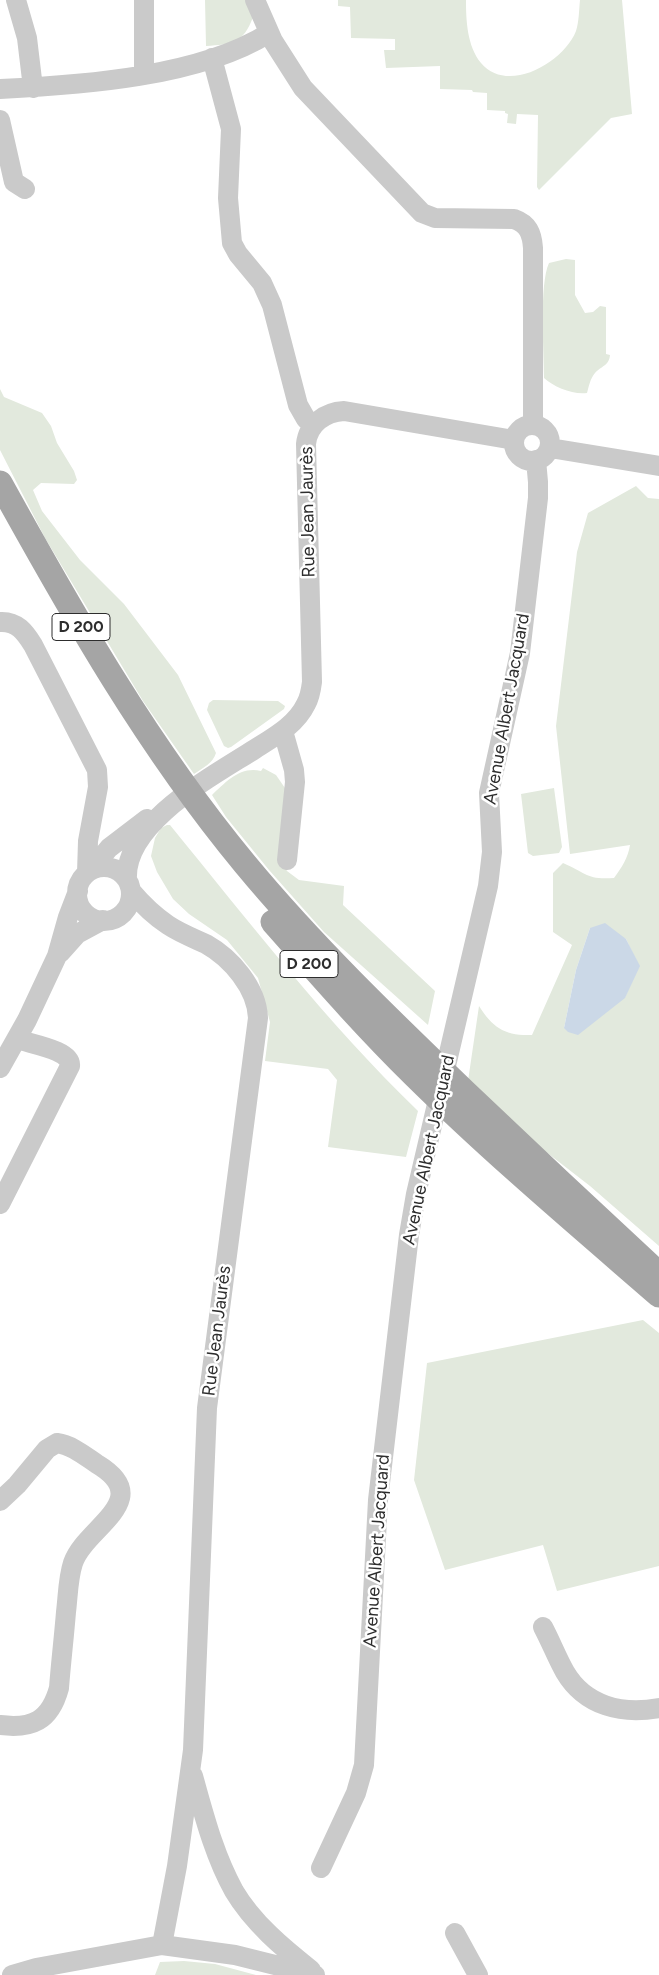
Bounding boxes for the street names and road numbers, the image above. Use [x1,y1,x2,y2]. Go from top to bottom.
street label: Rue Jean Jaurès [296,446,320,578]
street label: Avenue Albert Jacquard [480,612,534,806]
road number: D 200 [52,614,110,640]
road number: D 200 [280,951,338,978]
street label: Avenue Albert Jacquard [398,1053,460,1247]
street label: Rue Jean Jaurès [198,1265,236,1397]
street label: Avenue Albert Jacquard [359,1454,395,1648]

